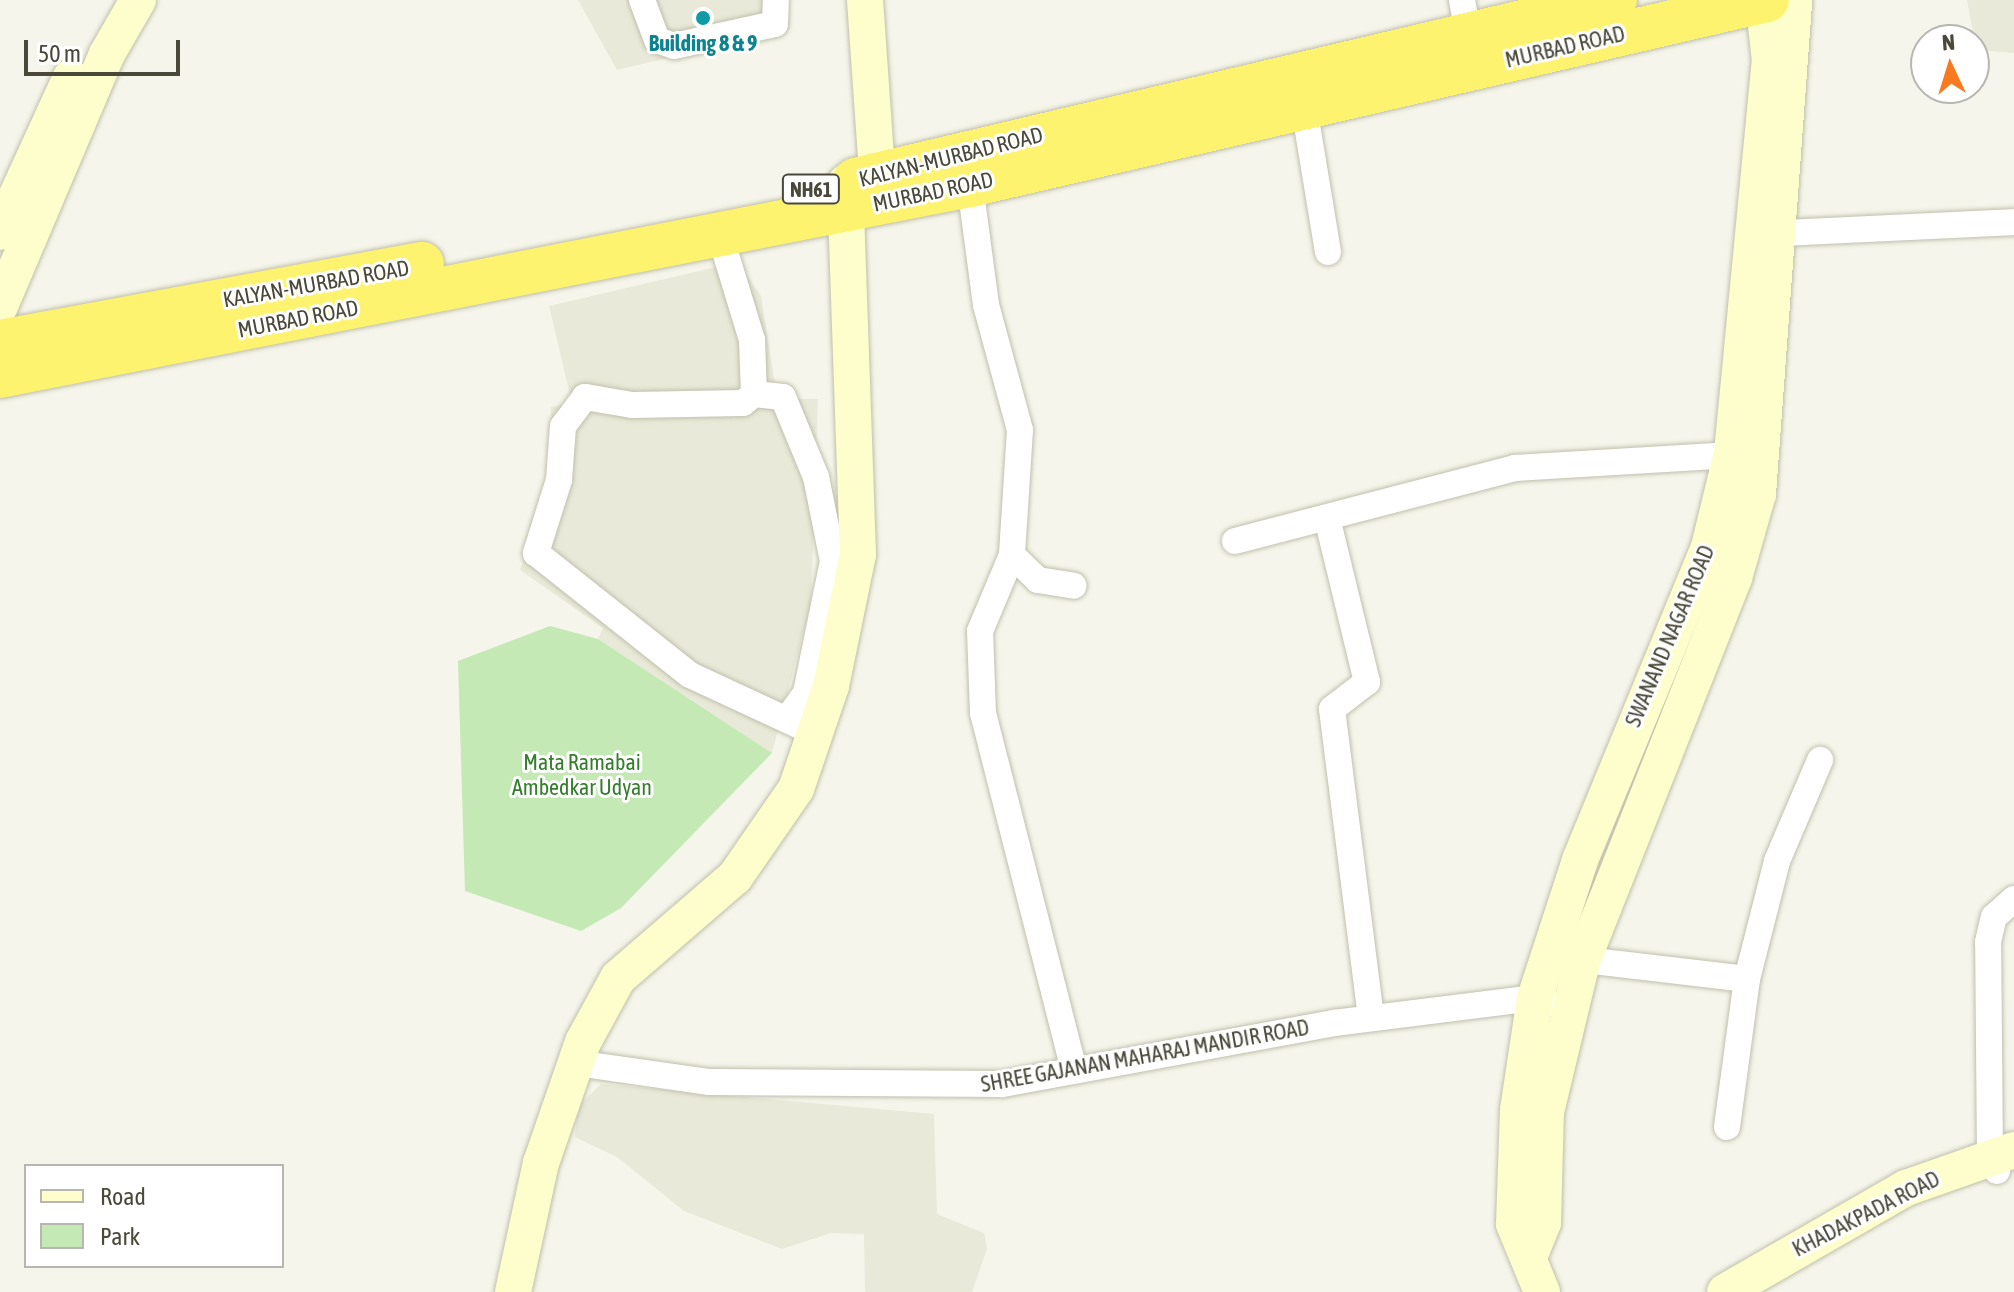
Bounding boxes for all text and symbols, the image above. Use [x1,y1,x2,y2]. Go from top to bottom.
marker: Building 8 & 9 [694,9,712,27]
street label: MURBAD ROAD [1503,20,1627,74]
scale bar [28,24,184,74]
north arrow [1910,24,1990,104]
text: N [1941,29,1956,55]
place label: Building 8 & 9 [649,31,757,57]
text: 50 m [38,40,81,67]
street label: KALYAN-MURBAD ROAD [856,121,1046,193]
street label: MURBAD ROAD [871,166,995,218]
road number: NH61 [781,173,841,205]
street label: KALYAN-MURBAD ROAD [221,255,411,313]
street label: MURBAD ROAD [236,294,360,344]
street label: SWANAND NAGAR ROAD [1620,541,1720,731]
park label: Mata Ramabai Ambedkar Udyan [512,749,652,800]
street label: SHREE GAJANAN MAHARAJ MANDIR ROAD [979,1014,1311,1098]
legend [24,1164,284,1268]
street label: KHADAKPADA ROAD [1788,1166,1944,1262]
text: Road [100,1183,146,1210]
text: Park [100,1223,140,1250]

